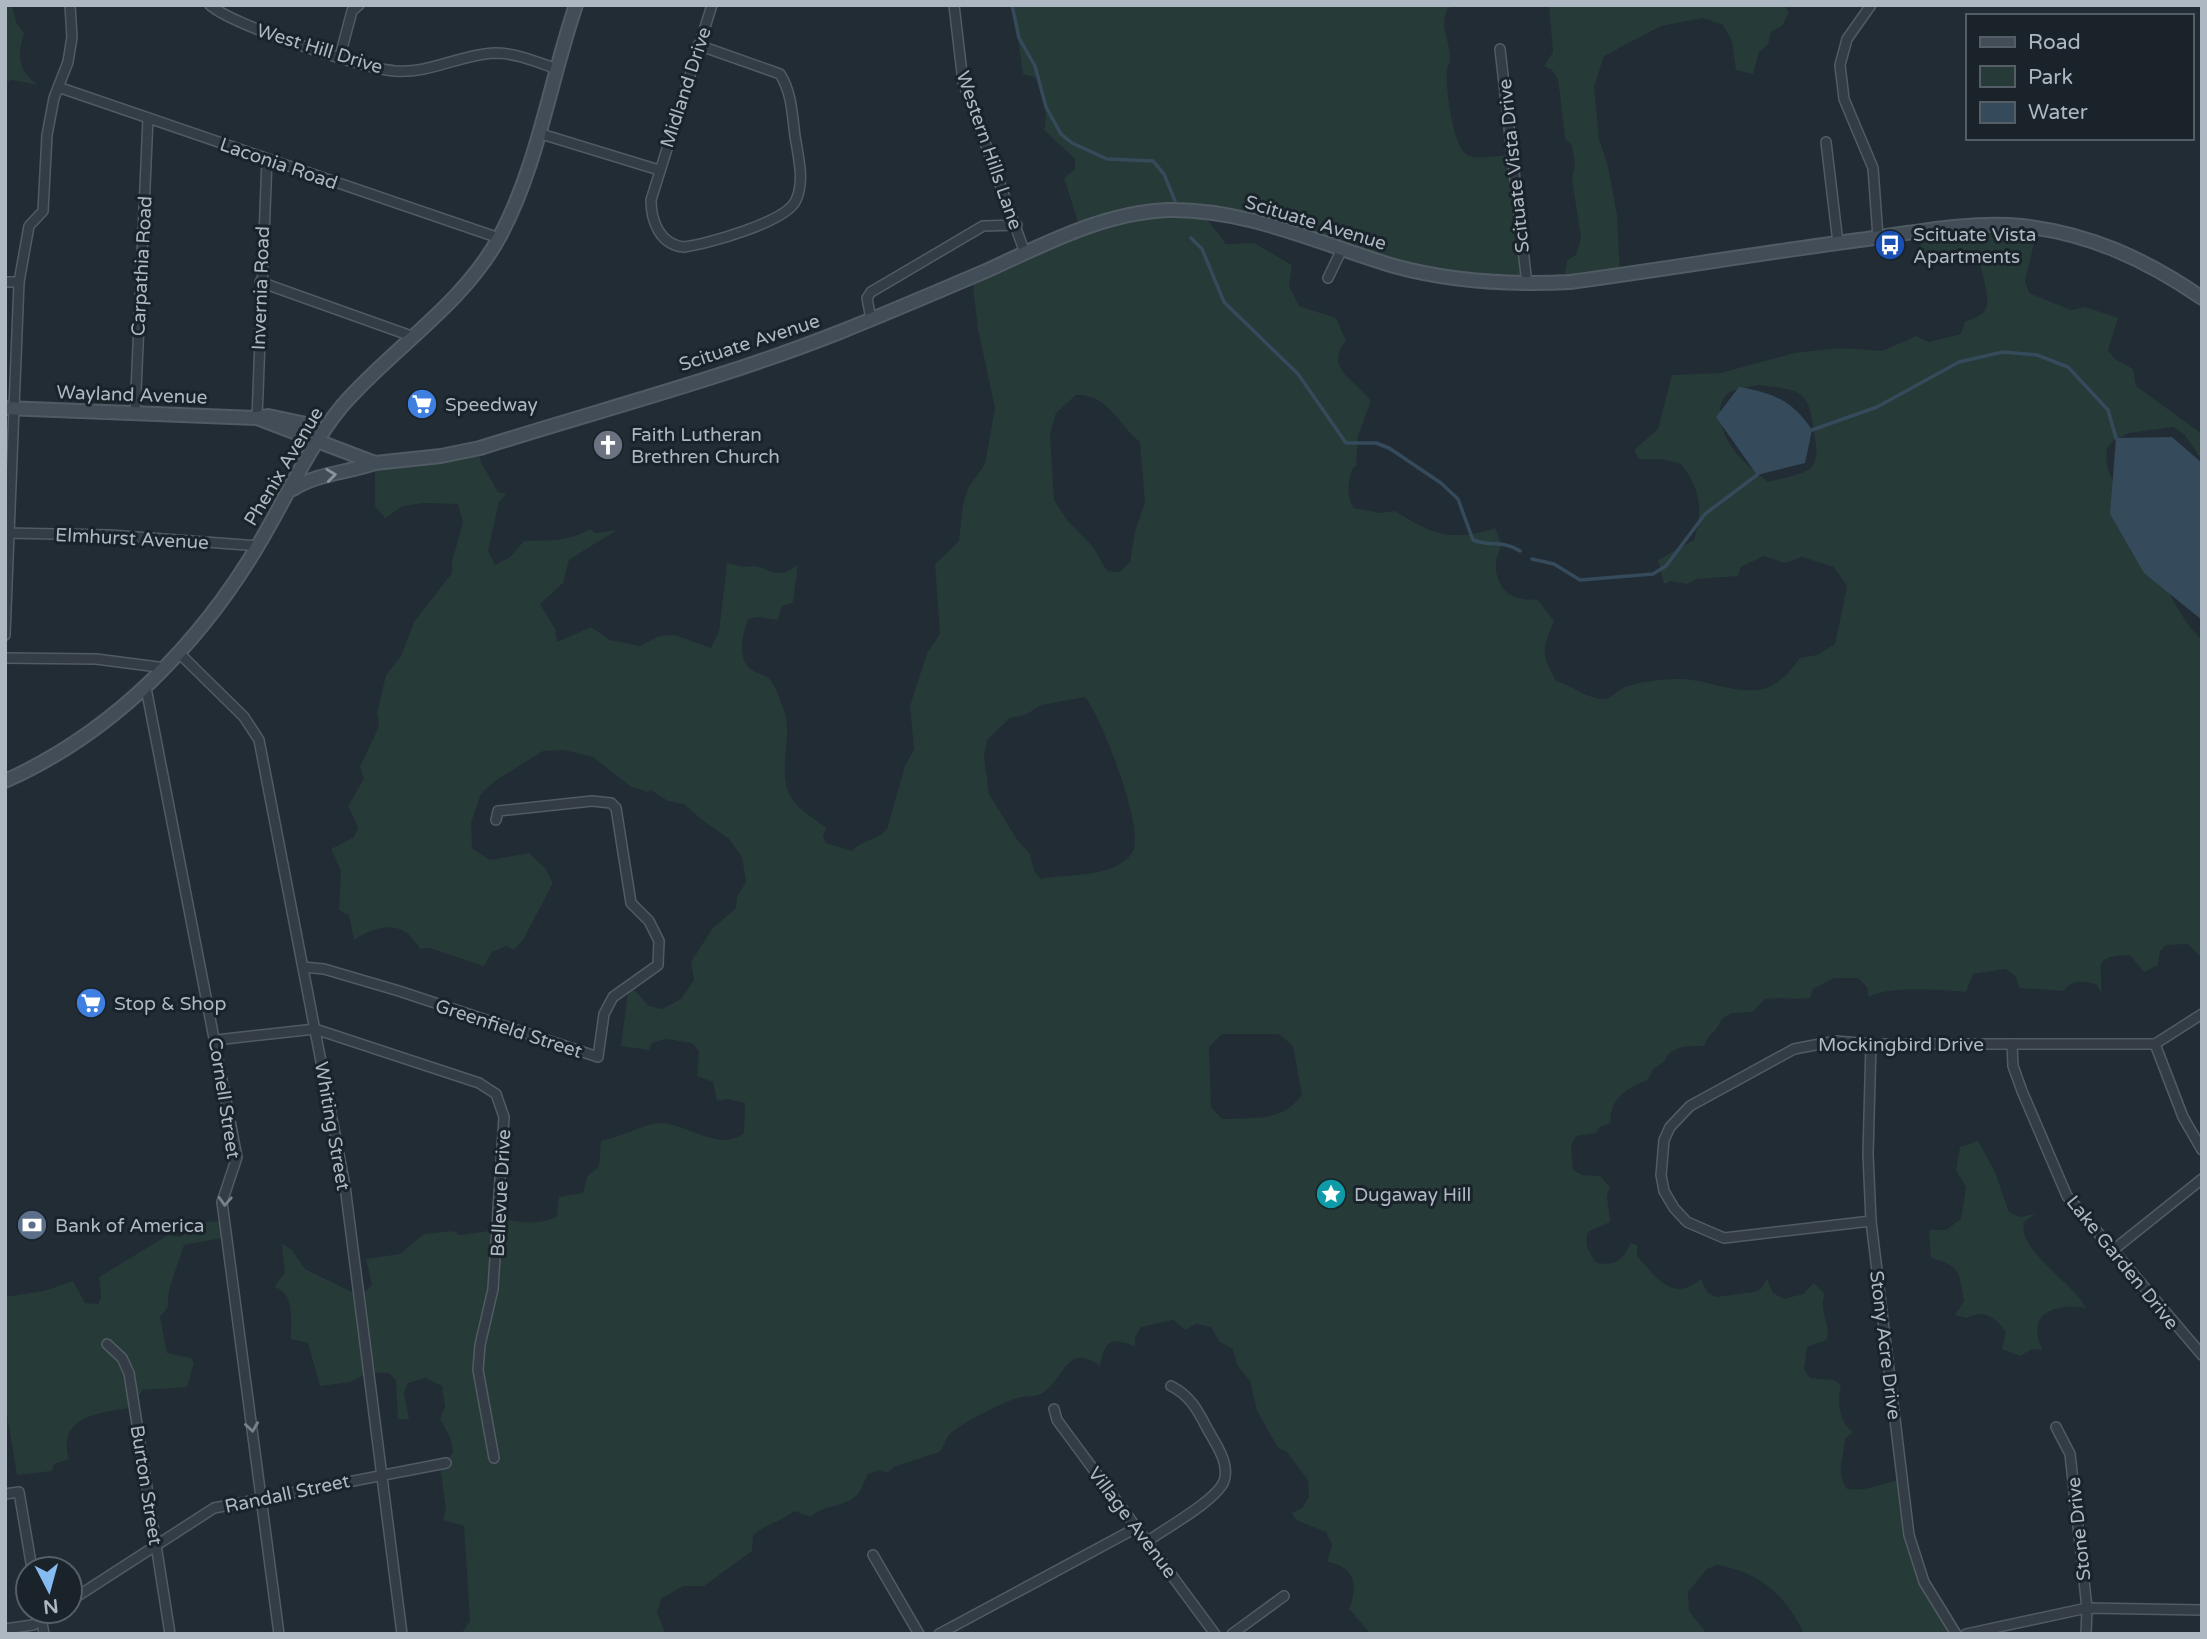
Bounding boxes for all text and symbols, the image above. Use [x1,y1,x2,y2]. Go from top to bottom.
legend [1966,14,2193,140]
street label: West Hill Drive [254,19,385,79]
street label: Midland Drive [656,24,716,150]
text: Road [2028,30,2081,55]
text: Park [2028,65,2073,90]
street label: Western Hills Lane [952,68,1027,232]
street label: Scituate Vista Drive [1494,78,1534,254]
text: Water [2028,100,2088,125]
street label: Laconia Road [217,134,340,194]
street label: Scituate Avenue [1242,191,1389,255]
street label: Carpathia Road [127,195,157,337]
place label: Scituate Vista Apartments [1913,224,2036,268]
street label: Invernia Road [248,226,274,351]
bus stop icon: Scituate Vista Apartments [1873,228,1907,262]
street label: Scituate Avenue [676,310,822,376]
street label: Wayland Avenue [56,381,208,409]
supermarket icon: Speedway [405,387,439,421]
place label: Speedway [445,394,538,416]
street label: Phenix Avenue [240,403,328,530]
place label: Faith Lutheran Brethren Church [631,424,780,468]
church icon: Faith Lutheran Brethren Church [591,428,625,462]
one-way arrow [325,467,337,482]
street label: Elmhurst Avenue [55,524,209,554]
supermarket icon: Stop & Shop [74,986,108,1020]
place label: Stop & Shop [114,993,226,1015]
street label: Greenfield Street [433,995,585,1063]
street label: Mockingbird Drive [1818,1034,1984,1056]
street label: Cornell Street [204,1036,244,1161]
street label: Whiting Street [310,1060,354,1192]
street label: Bellevue Drive [487,1129,515,1258]
place icon: Dugaway Hill [1314,1177,1348,1211]
place label: Dugaway Hill [1354,1184,1471,1206]
street label: Lake Garden Drive [2062,1191,2183,1334]
one-way arrow [217,1196,232,1207]
bank icon: Bank of America [15,1208,49,1242]
place label: Bank of America [55,1215,204,1237]
street label: Stony Acre Drive [1865,1269,1905,1421]
one-way arrow [245,1421,260,1432]
street label: Burton Street [126,1423,166,1547]
street label: Village Avenue [1083,1463,1181,1583]
street label: Randall Street [223,1470,352,1518]
street label: Stone Drive [2063,1476,2095,1582]
north arrow [14,1555,84,1625]
text: N [42,1594,59,1618]

